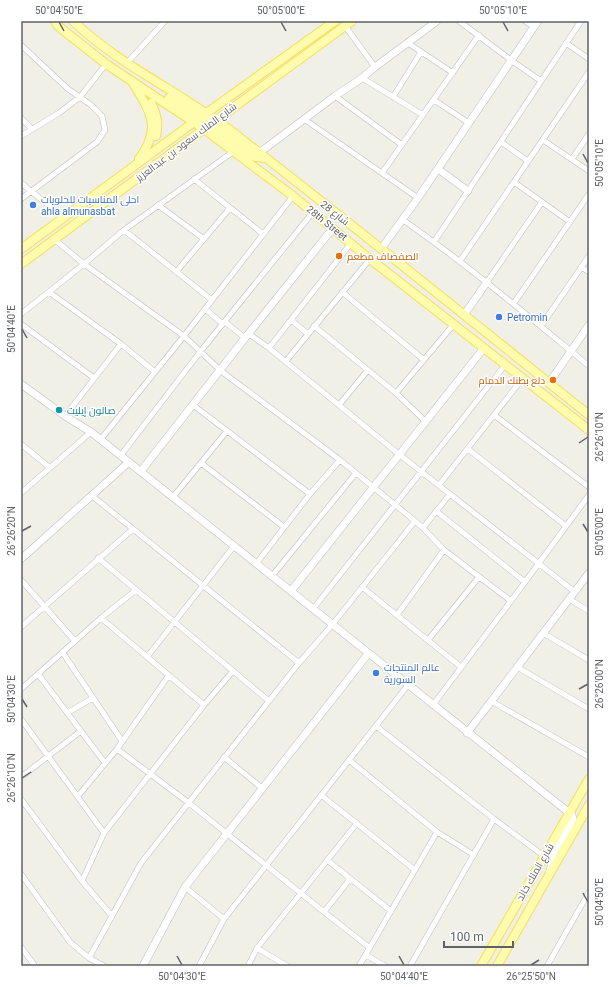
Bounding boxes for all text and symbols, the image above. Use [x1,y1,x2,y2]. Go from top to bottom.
text: 50°04'50"E [35,5,83,16]
text: 50°05'00"E [257,5,305,16]
text: 50°05'10"E [479,5,527,16]
street label: شارع الملك سعود بن عبدالعزيز [133,101,239,185]
text: 50°05'10"E [594,139,605,187]
place label: احلى المناسبات للحلويات ahla almunasbat [41,194,139,217]
street label: شارع 28 [318,198,351,228]
marker: احلى المناسبات للحلويات ahla almunasbat [28,200,38,210]
street label: 28th Street [305,203,349,243]
marker: الصفصاف مطعم [334,251,344,261]
place label: الصفصاف مطعم [347,251,419,264]
text: 50°04'40"E [6,305,17,353]
marker: Petromin [494,312,504,322]
place label: Petromin [507,312,548,323]
place label: دلع بطنك الدمام [478,375,545,388]
marker: دلع بطنك الدمام [548,375,558,385]
marker: صالون إيليت [54,405,64,415]
place label: صالون إيليت [67,405,115,417]
text: 26°26'10"N [594,412,605,462]
text: 26°26'20"N [6,506,17,556]
text: 50°05'00"E [594,508,605,556]
text: 26°26'00"N [594,659,605,709]
place label: عالم المنتجات السورية [384,662,440,685]
marker: عالم المنتجات السورية [371,668,381,678]
text: 50°04'30"E [6,675,17,723]
text: 26°26'10"N [6,753,17,803]
street label: شارع الملك خالد [514,841,557,903]
text: 50°04'50"E [594,878,605,926]
scale bar [444,923,513,949]
text: 100 m [450,930,484,944]
text: 50°04'30"E [158,971,206,982]
text: 50°04'40"E [380,971,428,982]
text: 26°25'50"N [506,971,556,982]

